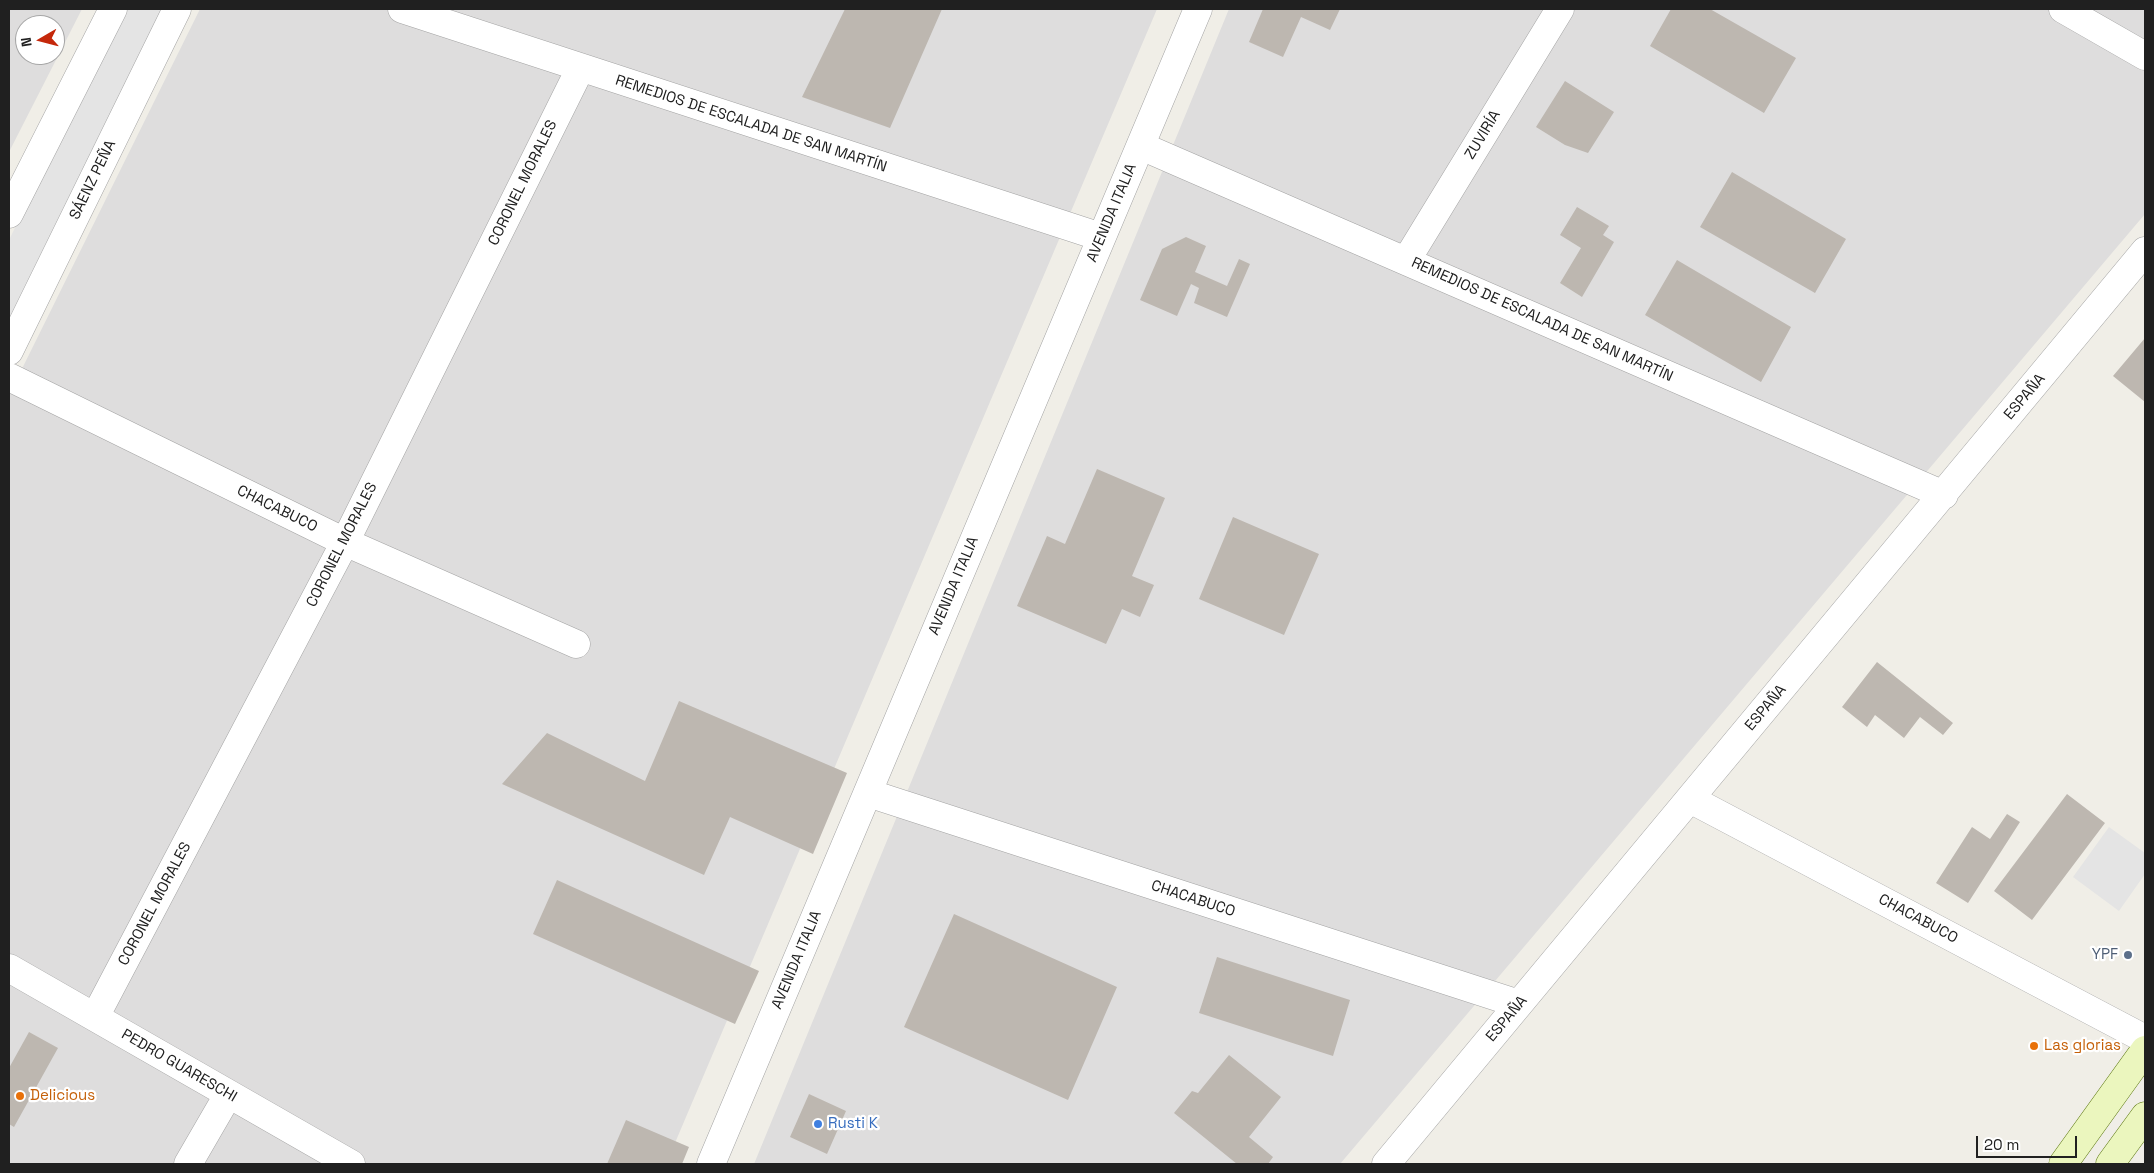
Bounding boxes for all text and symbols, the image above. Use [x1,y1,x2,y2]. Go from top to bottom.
north arrow [15,15,65,65]
text: N [17,36,36,48]
street label: REMEDIOS DE ESCALADA DE SAN MARTÍN [613,71,889,177]
street label: ZUVIRÍA [1461,107,1505,163]
street label: CORONEL MORALES [485,117,561,249]
street label: SÁENZ PEÑA [66,137,120,223]
street label: AVENIDA ITALIA [1083,161,1141,265]
street label: REMEDIOS DE ESCALADA DE SAN MARTÍN [1408,254,1676,386]
street label: ESPAÑA [2001,370,2049,424]
street label: CORONEL MORALES [303,480,381,610]
street label: CHACABUCO [234,482,320,536]
street label: AVENIDA ITALIA [925,534,983,638]
street label: ESPAÑA [1742,681,1790,735]
street label: CORONEL MORALES [115,839,195,969]
street label: CHACABUCO [1149,877,1237,921]
street label: CHACABUCO [1875,891,1961,947]
street label: AVENIDA ITALIA [768,908,826,1012]
place label: YPF [2092,946,2118,964]
marker: YPF [2122,949,2134,961]
street label: ESPAÑA [1483,992,1531,1046]
street label: PEDRO GUARESCHI [118,1026,240,1106]
place label: Las glorias [2044,1037,2121,1055]
marker: Las glorias [2028,1040,2040,1052]
place label: Delicious [30,1087,95,1105]
marker: Delicious [14,1090,26,1102]
place label: Rusti K [828,1115,878,1133]
marker: Rusti K [812,1118,824,1130]
scale bar [1979,1126,2080,1158]
text: 20 m [1984,1135,2019,1154]

